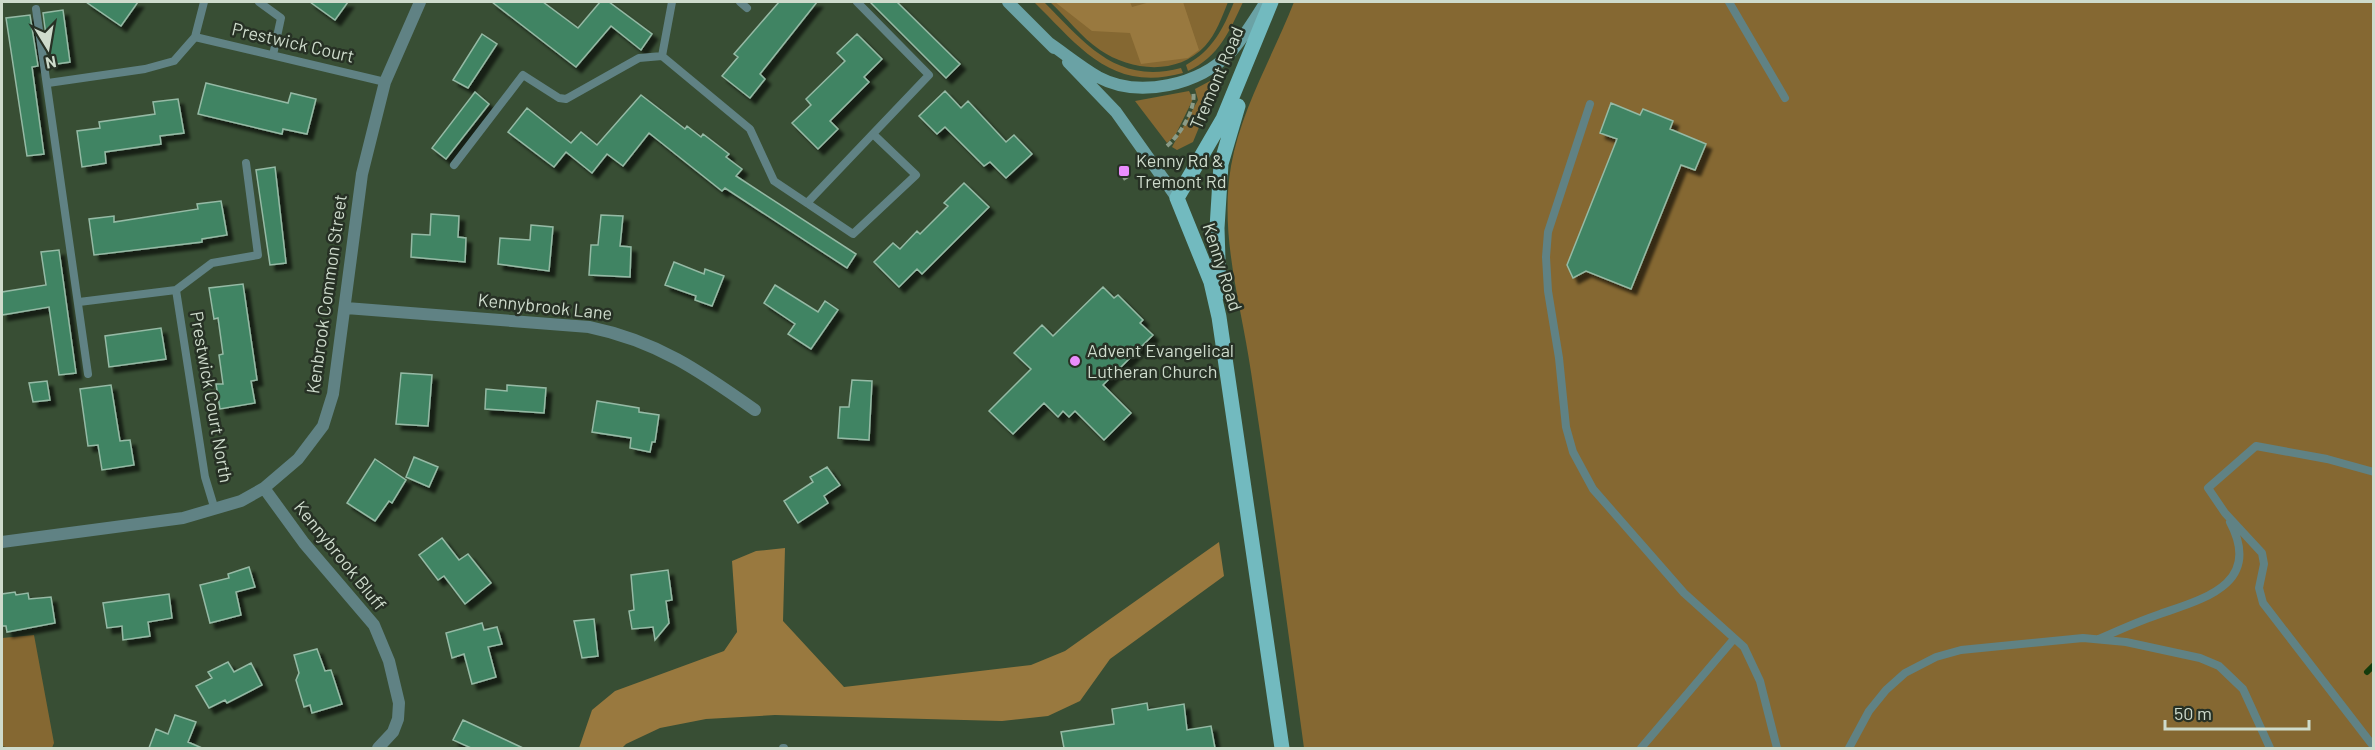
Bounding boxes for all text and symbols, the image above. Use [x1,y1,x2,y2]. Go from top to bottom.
street label: Prestwick Court [230,17,357,67]
north arrow [18,18,78,78]
street label: Tremont Road [1185,23,1248,132]
text: N [44,53,58,74]
place label: Kenny Rd & Tremont Rd [1136,149,1227,192]
marker: Kenny Rd & Tremont Rd [1117,164,1131,178]
street label: Kenbrook Common Street [301,193,351,395]
street label: Kenny Road [1198,220,1248,313]
street label: Kennybrook Lane [477,288,613,324]
street label: Prestwick Court North [186,309,238,484]
place label: Advent Evangelical Lutheran Church [1087,339,1234,382]
marker: Advent Evangelical Lutheran Church [1068,354,1082,368]
street label: Kennybrook Bluff [290,496,392,614]
scale bar [2165,693,2309,731]
text: 50 m [2174,702,2212,724]

